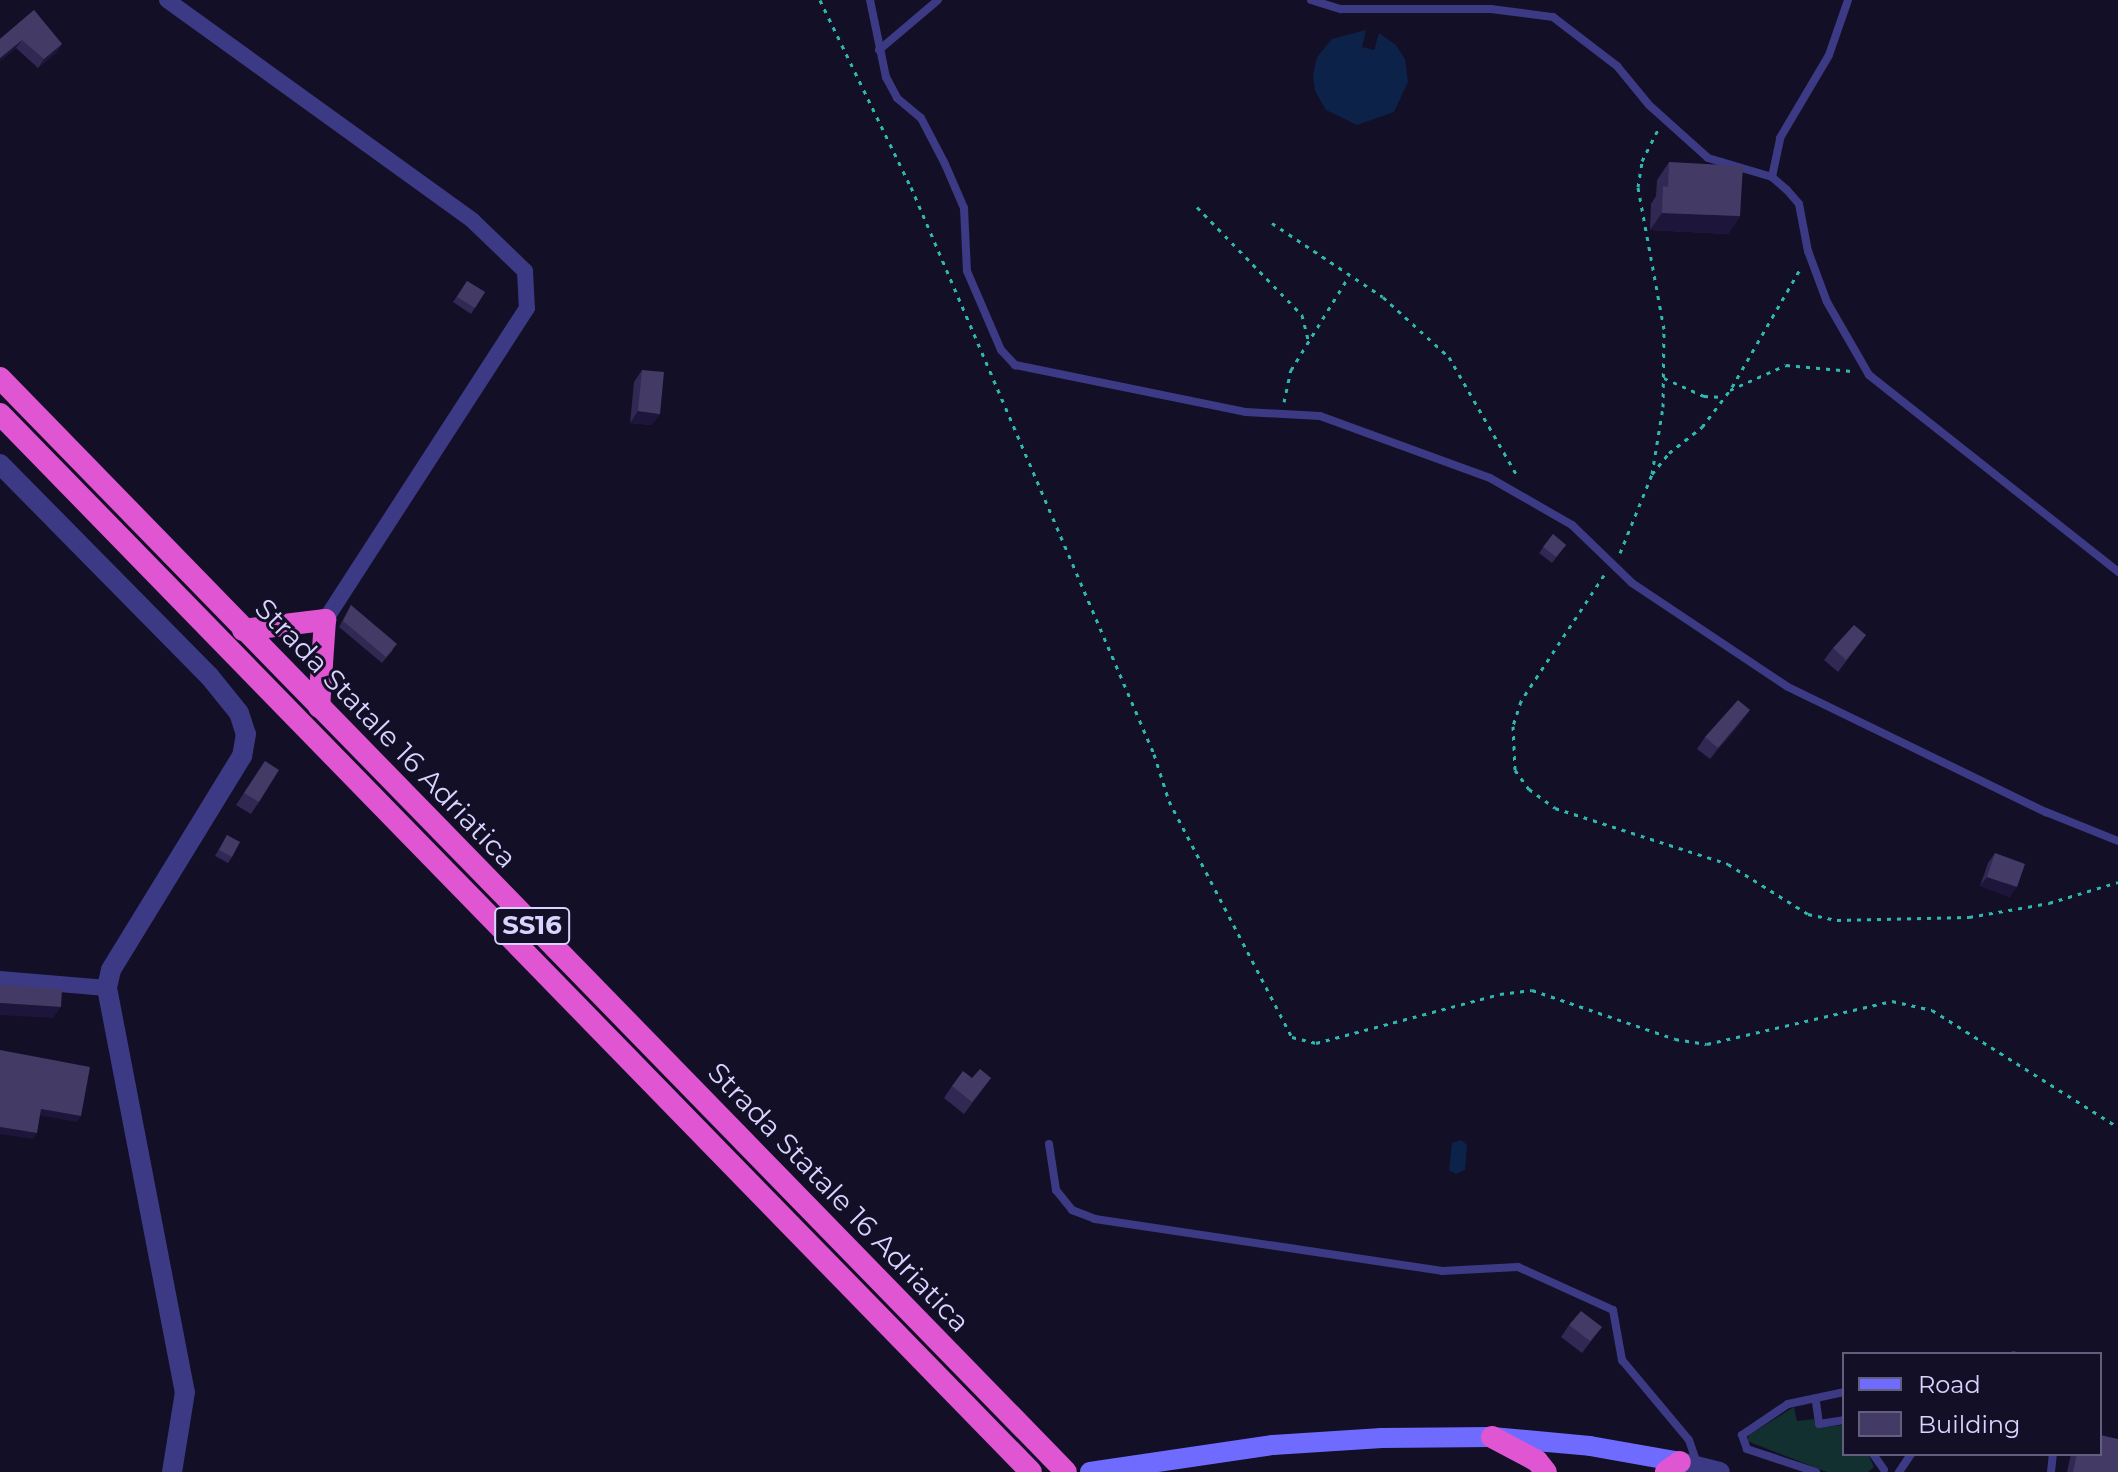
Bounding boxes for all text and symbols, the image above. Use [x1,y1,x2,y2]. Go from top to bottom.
street label: Strada Statale 16 Adriatica [248,591,524,875]
road number: SS16 [494,904,570,948]
street label: Strada Statale 16 Adriatica [701,1055,977,1339]
legend [1842,1352,2102,1456]
text: Road [1918,1370,1981,1399]
text: Building [1918,1410,2021,1439]

